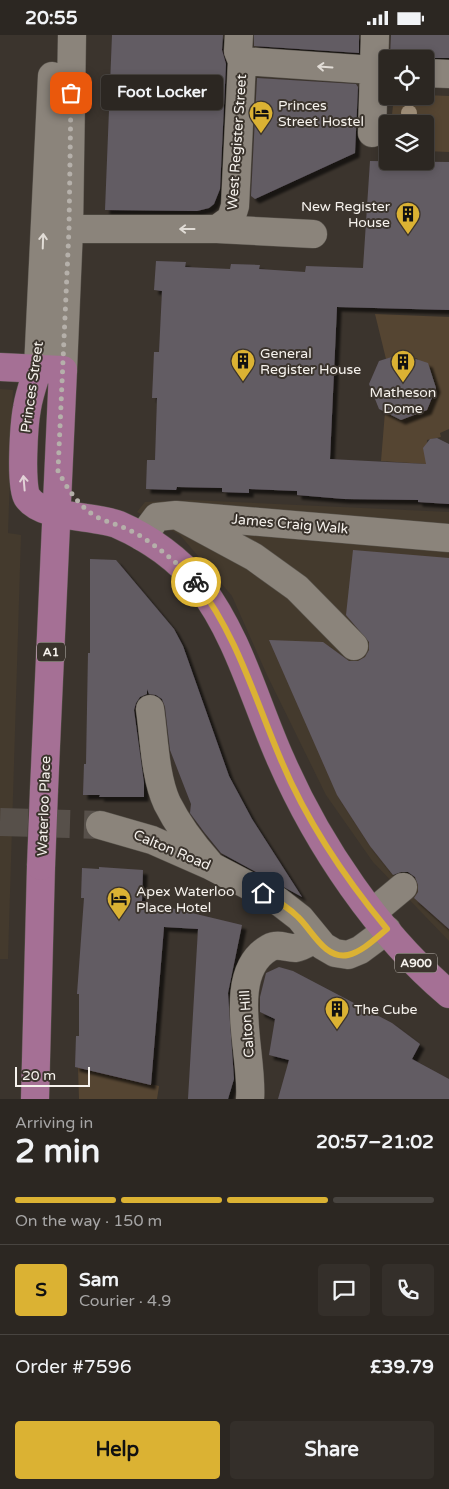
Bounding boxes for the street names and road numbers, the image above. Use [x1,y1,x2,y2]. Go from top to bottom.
street label: West Register Street [224,73,250,211]
street label: Princes Street [17,339,47,434]
street label: James Craig Walk [231,510,349,538]
road number: A1 [37,643,65,661]
street label: Waterloo Place [34,756,54,856]
street label: Calton Road [131,826,213,874]
road number: A900 [395,953,437,973]
street label: Calton Hill [236,990,258,1058]

